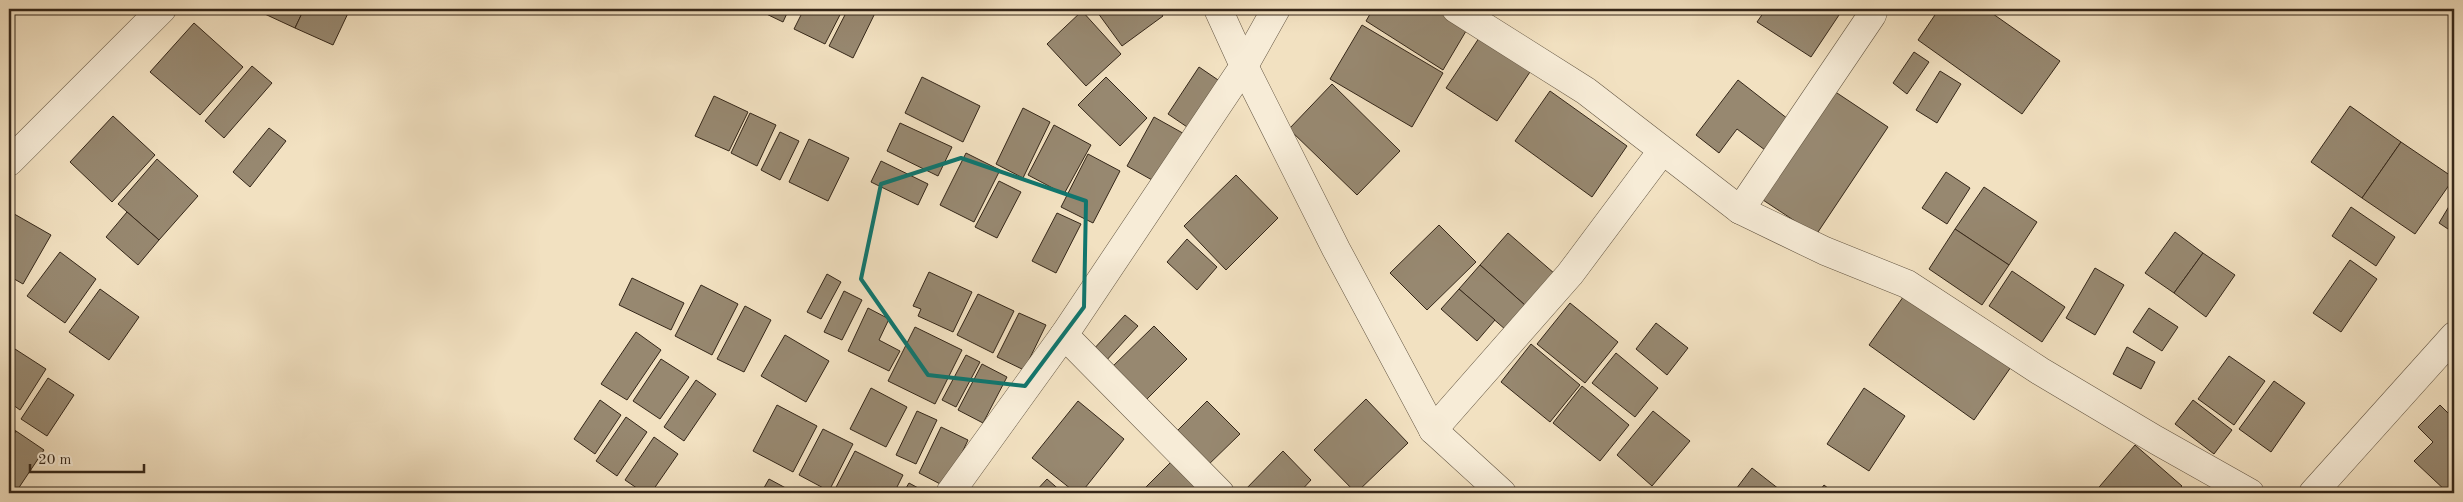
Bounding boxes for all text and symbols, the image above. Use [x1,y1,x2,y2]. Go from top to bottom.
scale bar [30,442,144,474]
text: 20 m [38,453,72,468]

